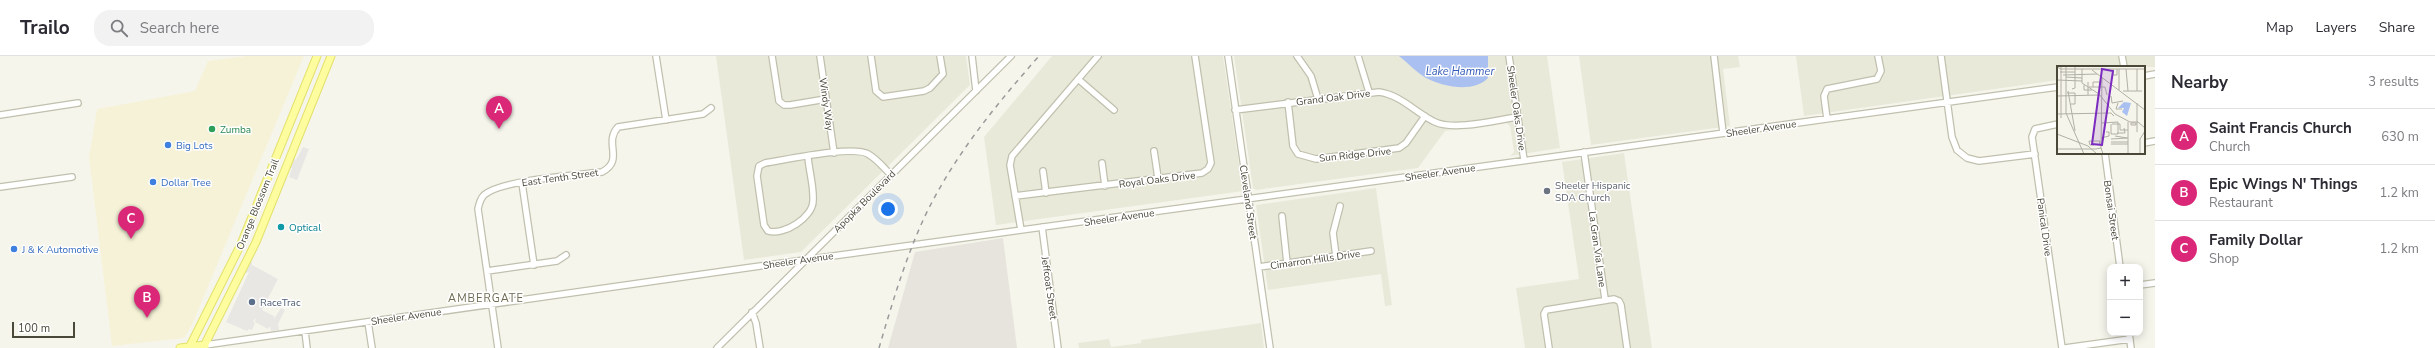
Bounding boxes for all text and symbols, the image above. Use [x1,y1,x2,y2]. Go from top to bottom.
search box [94,10,374,46]
text: Trailo [20,15,70,41]
icon: search [108,17,130,39]
text: Search here [140,18,219,38]
text: Map [2266,18,2293,37]
text: Layers [2315,18,2357,37]
text: Share [2379,18,2415,37]
water label: Lake Hammer [1426,64,1495,79]
street label: Sheeler Oaks Drive [1503,65,1529,152]
inset map [2057,66,2145,154]
text: Nearby [2171,71,2228,94]
text: 3 results [2368,73,2419,91]
street label: Windy Way [815,77,837,132]
street label: Grand Oak Drive [1295,87,1371,109]
pin: A [486,96,512,129]
street label: Sheeler Avenue [1725,117,1797,141]
text: Saint Francis Church [2209,118,2352,138]
place label: Zumba [220,123,251,137]
marker: Zumba [207,124,217,134]
text: A [2179,128,2189,146]
text: 630 m [2381,128,2419,146]
text: Church [2209,138,2250,156]
place label: Big Lots [176,139,213,153]
marker: Big Lots [163,140,173,150]
street label: Sun Ridge Drive [1318,144,1392,166]
street label: Orange Blossom Trail [233,157,283,252]
street label: Sheeler Avenue [1404,161,1476,185]
street label: Cleveland Street [1236,164,1260,241]
street label: East Tenth Street [521,166,600,190]
street label: Apopka Boulevard [830,167,899,236]
street label: Royal Oaks Drive [1118,168,1196,192]
text: Epic Wings N' Things [2209,174,2358,194]
place label: Dollar Tree [161,176,211,190]
marker: Dollar Tree [148,177,158,187]
place label: Sheeler Hispanic SDA Church [1555,179,1631,205]
street label: Bonsai Street [2100,179,2122,241]
text: B [2180,184,2188,202]
text: 1.2 km [2379,184,2419,202]
marker: Sheeler Hispanic SDA Church [1542,186,1552,196]
text: Restaurant [2209,194,2273,212]
street label: Panical Drive [2033,197,2055,257]
your location [878,199,898,219]
pin: C [118,206,144,239]
street label: Sheeler Avenue [1083,206,1155,230]
street label: La Gran Via Lane [1585,210,1609,288]
place label: Optical [289,221,321,235]
marker: Optical [276,222,286,232]
text: Family Dollar [2209,230,2303,250]
text: C [2180,240,2188,258]
text: 1.2 km [2379,240,2419,258]
place label: J & K Automotive [21,243,98,257]
marker: J & K Automotive [9,244,19,254]
street label: Cimarron Hills Drive [1269,247,1361,273]
street label: Sheeler Avenue [762,249,834,273]
text: Shop [2209,250,2239,268]
street label: Jeffcoat Street [1038,255,1060,321]
map controls [2107,264,2143,336]
button: + [2107,264,2143,300]
pin: B [134,285,160,318]
district label: AMBERGATE [448,291,524,306]
place label: RaceTrac [260,296,301,310]
marker: RaceTrac [247,297,257,307]
button: − [2107,300,2143,336]
street label: Sheeler Avenue [370,305,442,329]
scale bar [12,320,75,339]
text: 100 m [18,321,50,336]

